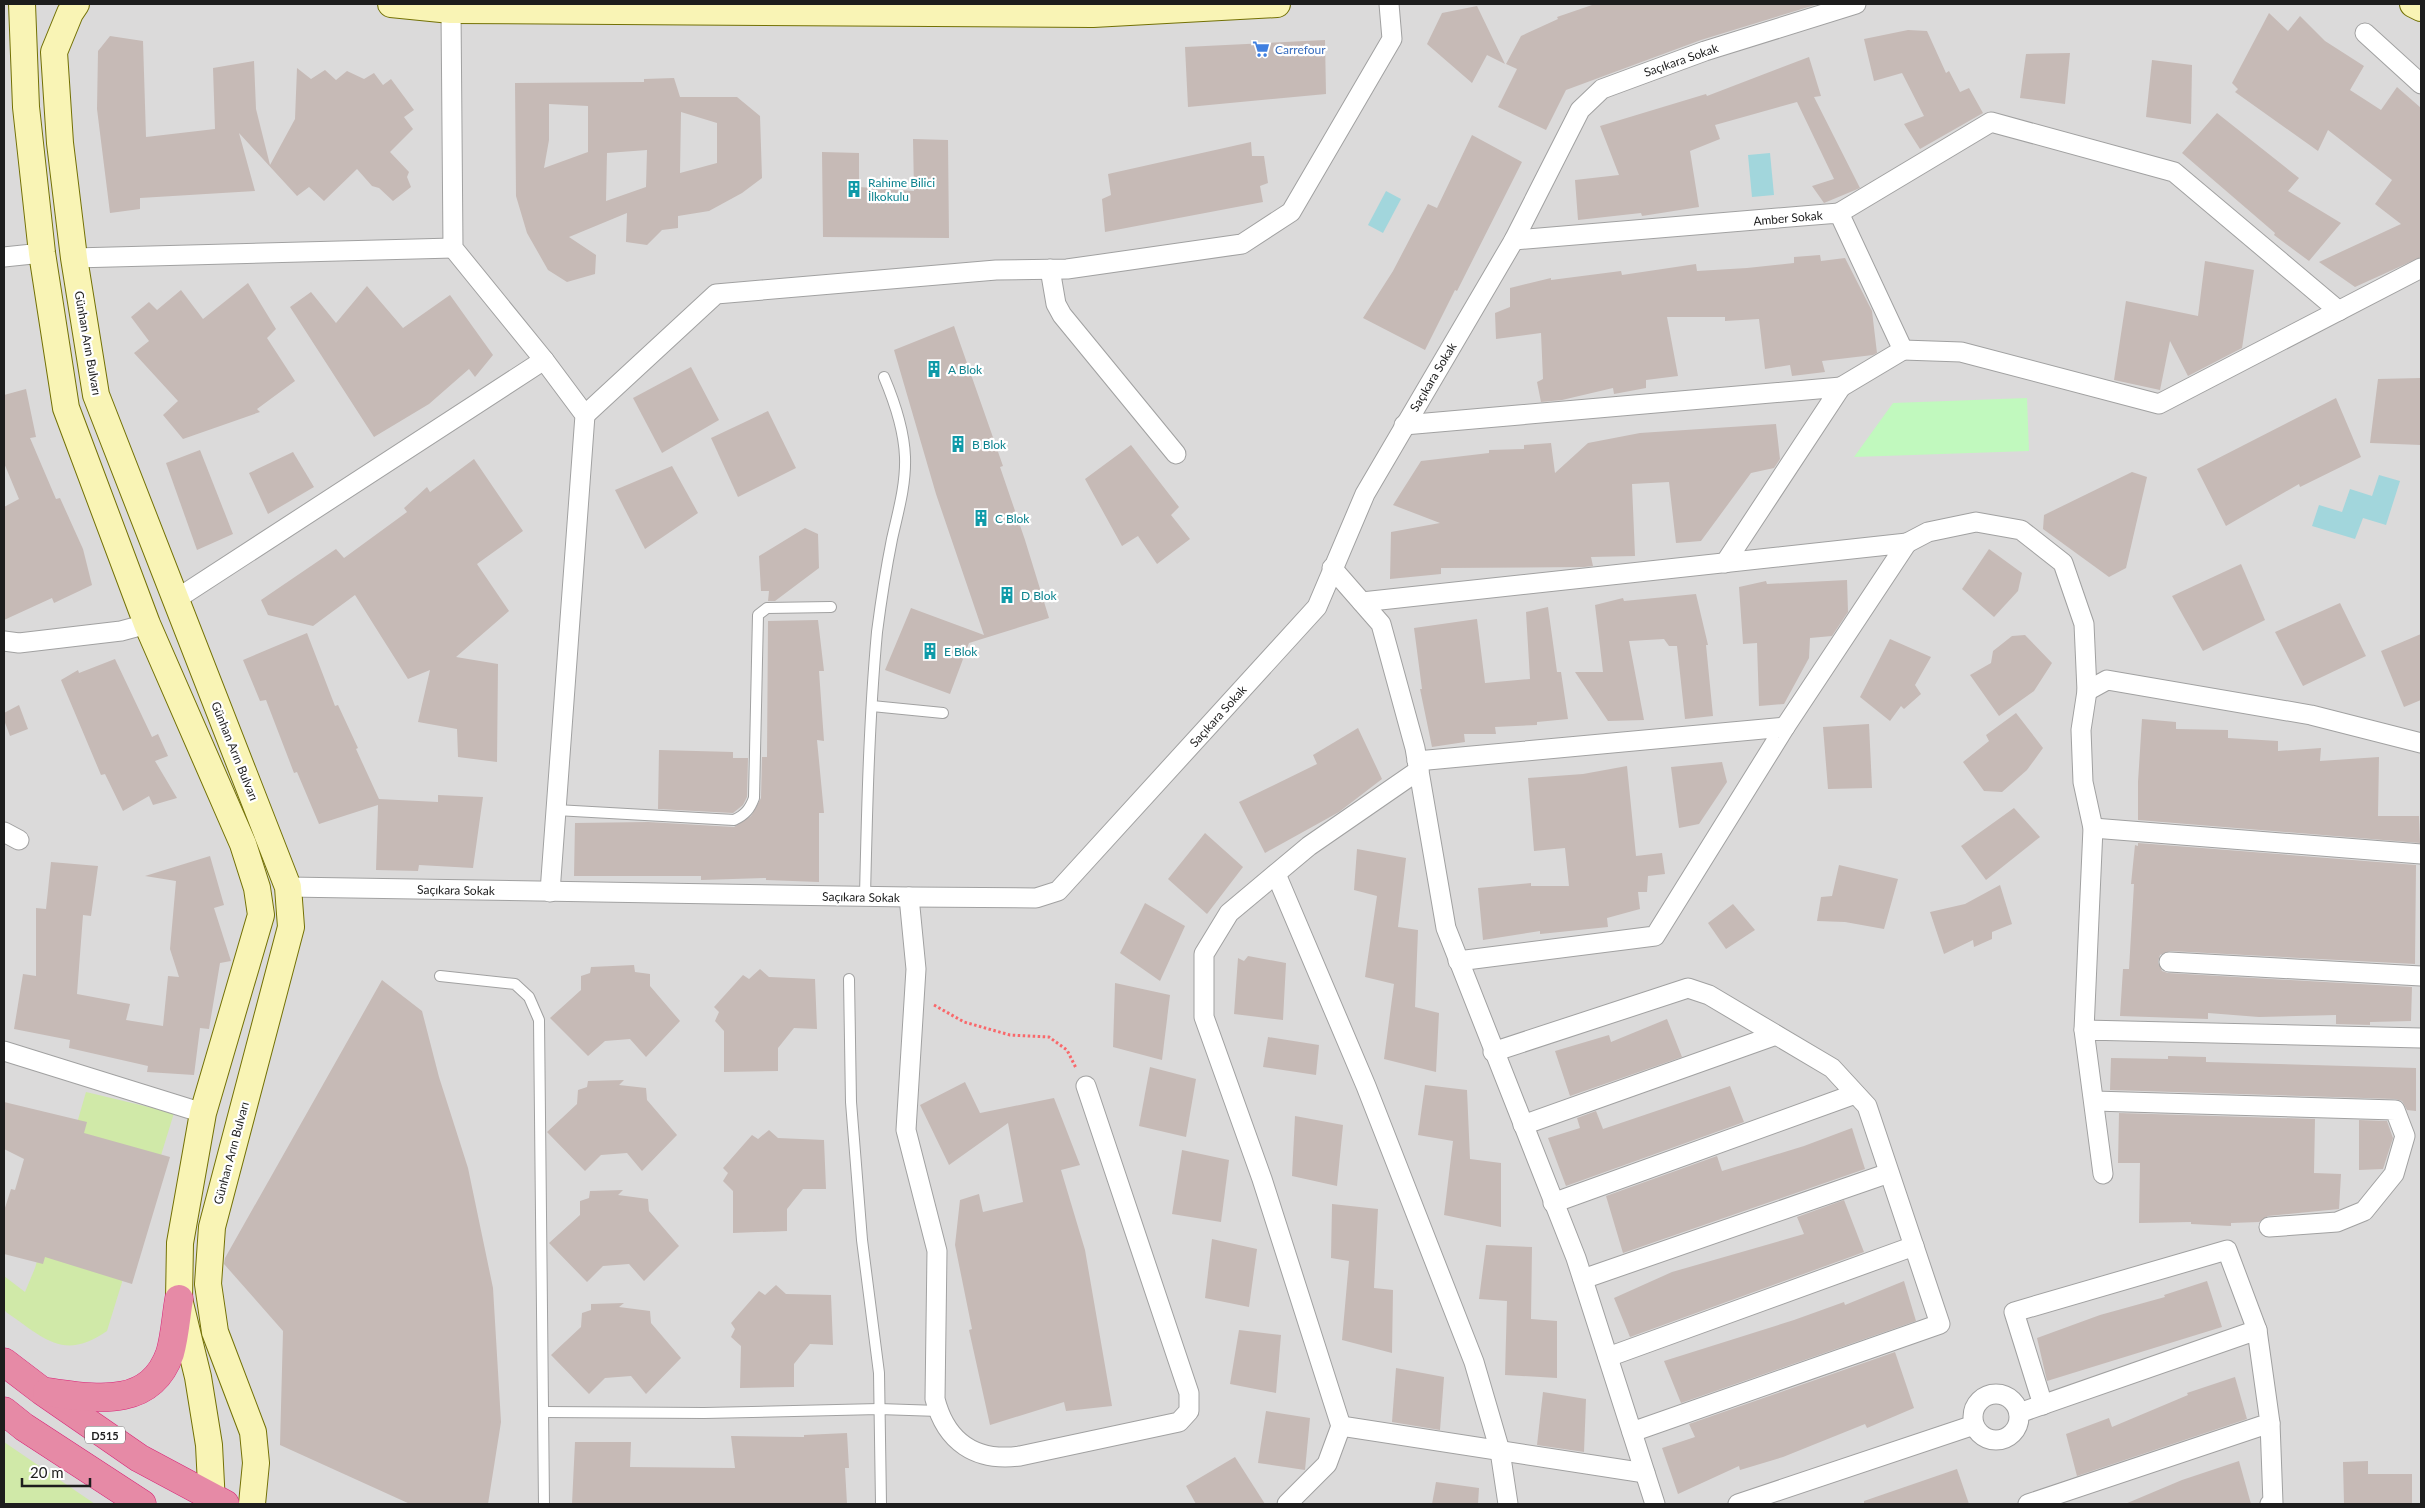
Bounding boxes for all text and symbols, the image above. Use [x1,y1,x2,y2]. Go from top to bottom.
supermarket icon: Carrefour [1251,39,1271,59]
street label: Saçıkara Sokak [1642,40,1721,80]
place label: Carrefour [1275,42,1326,57]
place label: Rahime Bilici İlkokulu [868,175,935,204]
building icon: Rahime Bilici İlkokulu [844,179,864,199]
street label: Amber Sokak [1753,207,1824,229]
street label: Günhan Arın Bulvarı [71,290,105,396]
street label: Saçıkara Sokak [1407,339,1460,414]
building icon: A Blok [924,359,944,379]
place label: A Blok [948,362,983,377]
building icon: B Blok [948,434,968,454]
place label: B Blok [972,437,1007,452]
building icon: C Blok [971,508,991,528]
place label: C Blok [995,511,1030,526]
building icon: D Blok [997,585,1017,605]
place label: D Blok [1021,588,1057,603]
building icon: E Blok [920,641,940,661]
place label: E Blok [944,644,978,659]
street label: Saçıkara Sokak [1186,681,1250,750]
street label: Günhan Arın Bulvarı [208,699,262,803]
street label: Saçıkara Sokak [417,882,496,898]
street label: Saçıkara Sokak [822,889,901,905]
street label: Günhan Arın Bulvarı [210,1100,252,1206]
road number: D515 [85,1426,125,1444]
scale bar [22,1456,90,1488]
text: 20 m [30,1463,64,1481]

